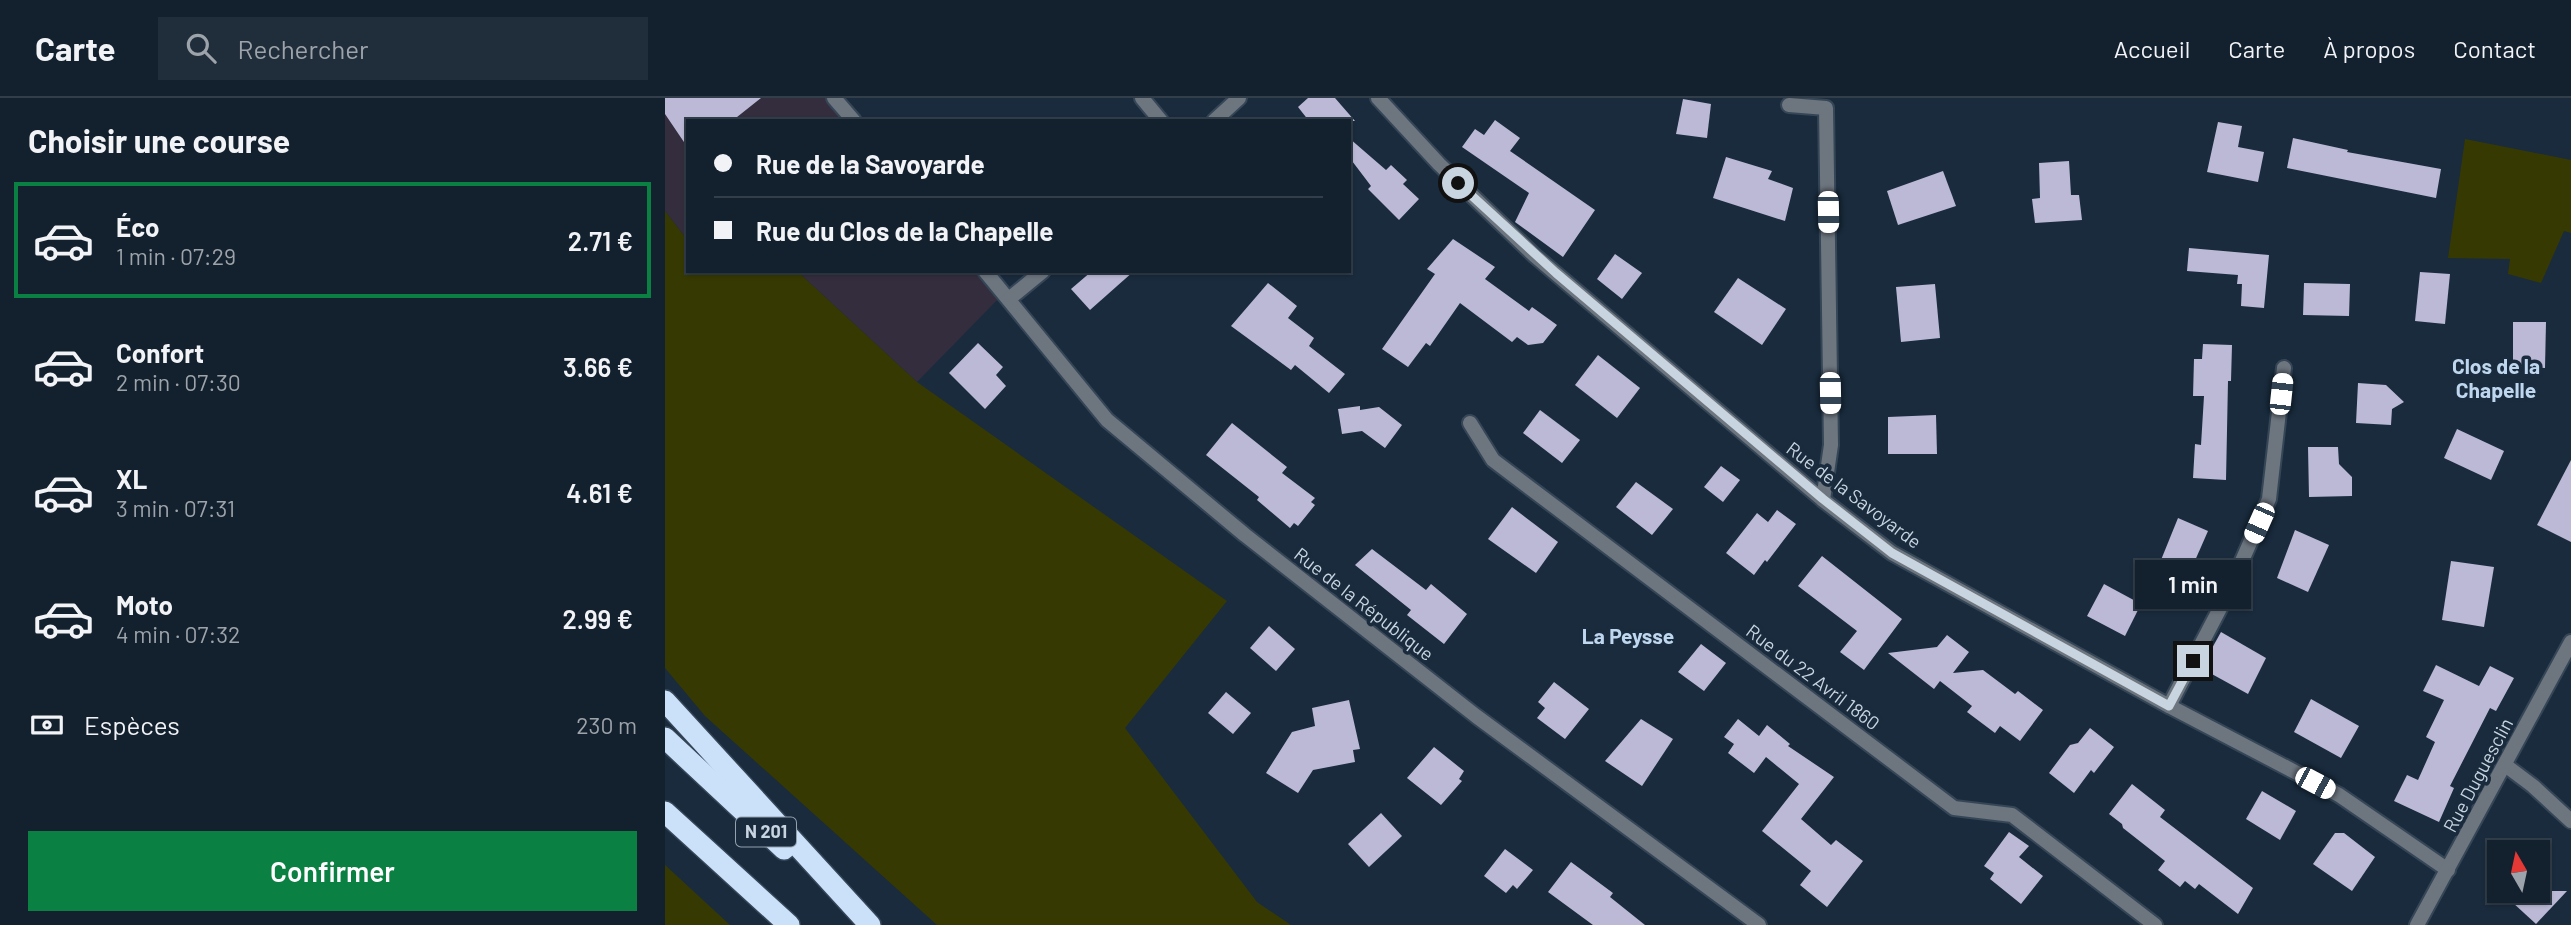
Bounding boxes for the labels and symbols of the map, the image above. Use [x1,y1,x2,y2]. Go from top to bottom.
route start [1442,167,1474,199]
car [1818,191,1839,233]
district label: Clos de la Chapelle [2452,353,2540,402]
car [1820,372,1841,414]
car [2269,372,2294,416]
street label: Rue de la Savoyarde [1782,436,1926,553]
car [2241,500,2278,546]
street label: Rue de la République [1290,542,1439,665]
callout: 1 min [2135,560,2251,608]
street label: Rue du 22 Avril 1860 [1742,619,1885,734]
district label: La Peysse [1582,623,1674,648]
route end [2177,645,2209,677]
street label: Rue Duguesclin [2438,714,2517,836]
car [2292,764,2339,802]
road number: N 201 [736,818,796,846]
north arrow [2487,840,2550,903]

